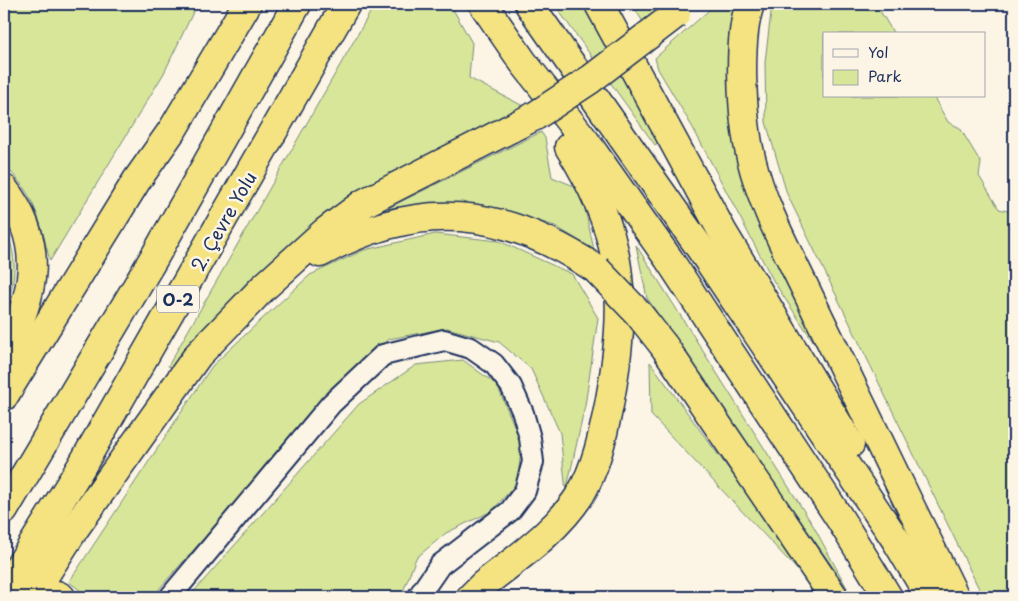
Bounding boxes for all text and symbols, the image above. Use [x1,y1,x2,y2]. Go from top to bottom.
legend [823,32,986,98]
text: Yol [868,40,889,63]
text: Park [868,64,902,87]
street label: 2. Çevre Yolu [184,166,262,276]
road number: O-2 [157,286,199,312]

